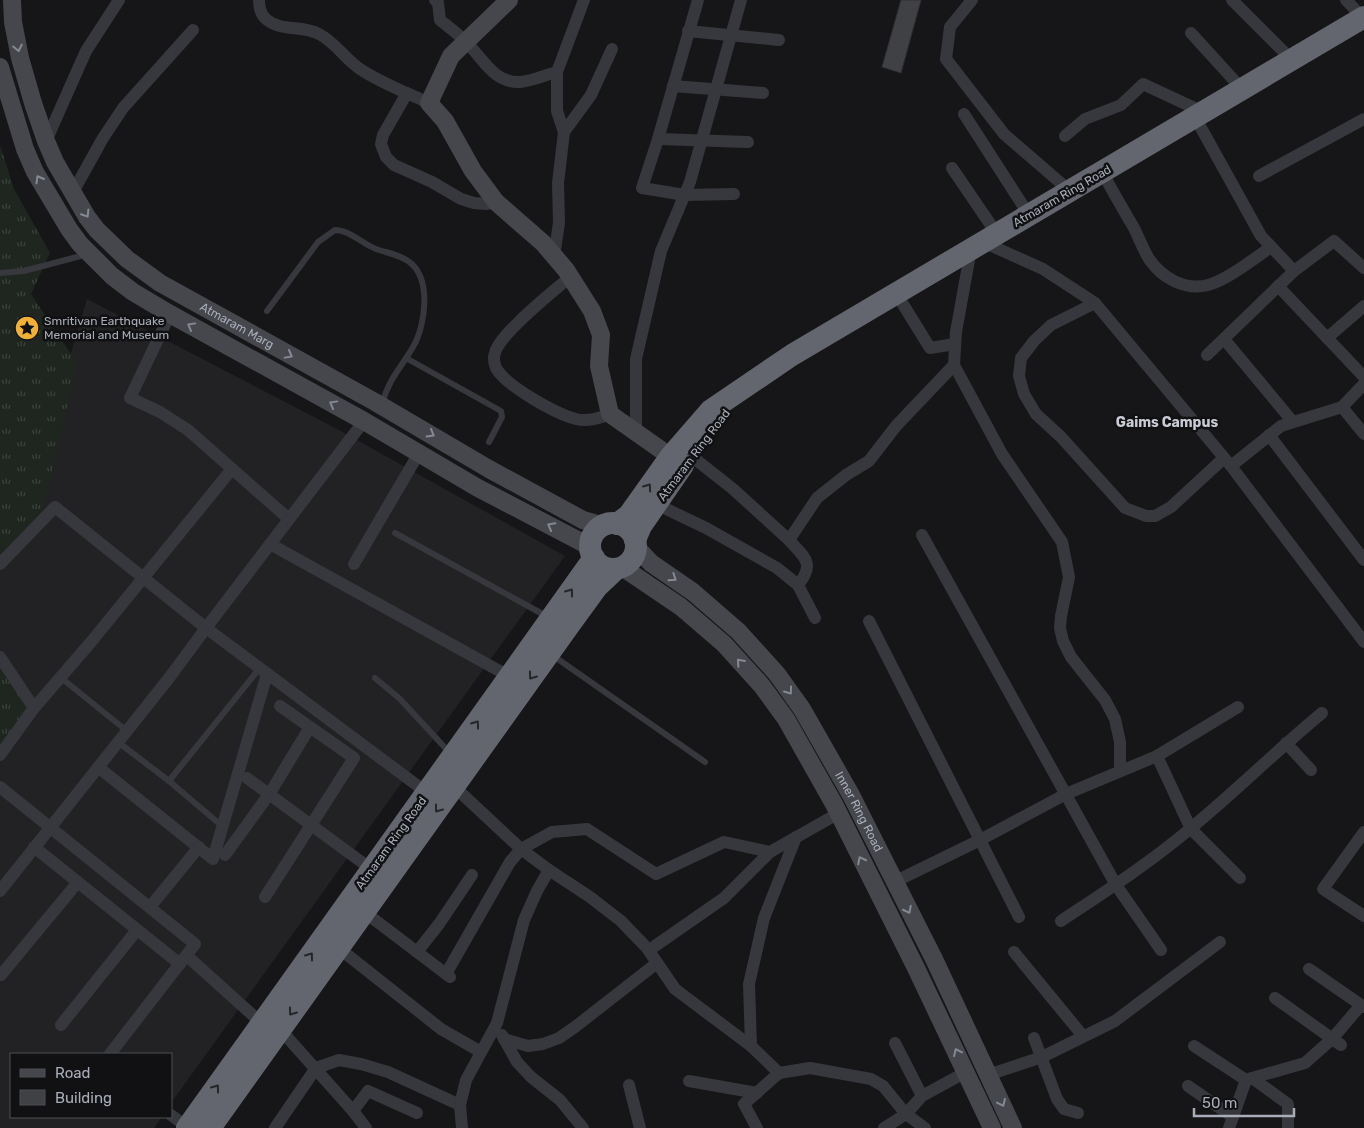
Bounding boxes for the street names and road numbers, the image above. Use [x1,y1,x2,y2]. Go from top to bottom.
street label: Atmaram Ring Road [1010,162,1114,230]
street label: Atmaram Marg [198,300,276,352]
street label: Atmaram Ring Road [655,406,733,504]
street label: Inner Ring Road [832,769,886,854]
street label: Atmaram Ring Road [353,794,429,892]

